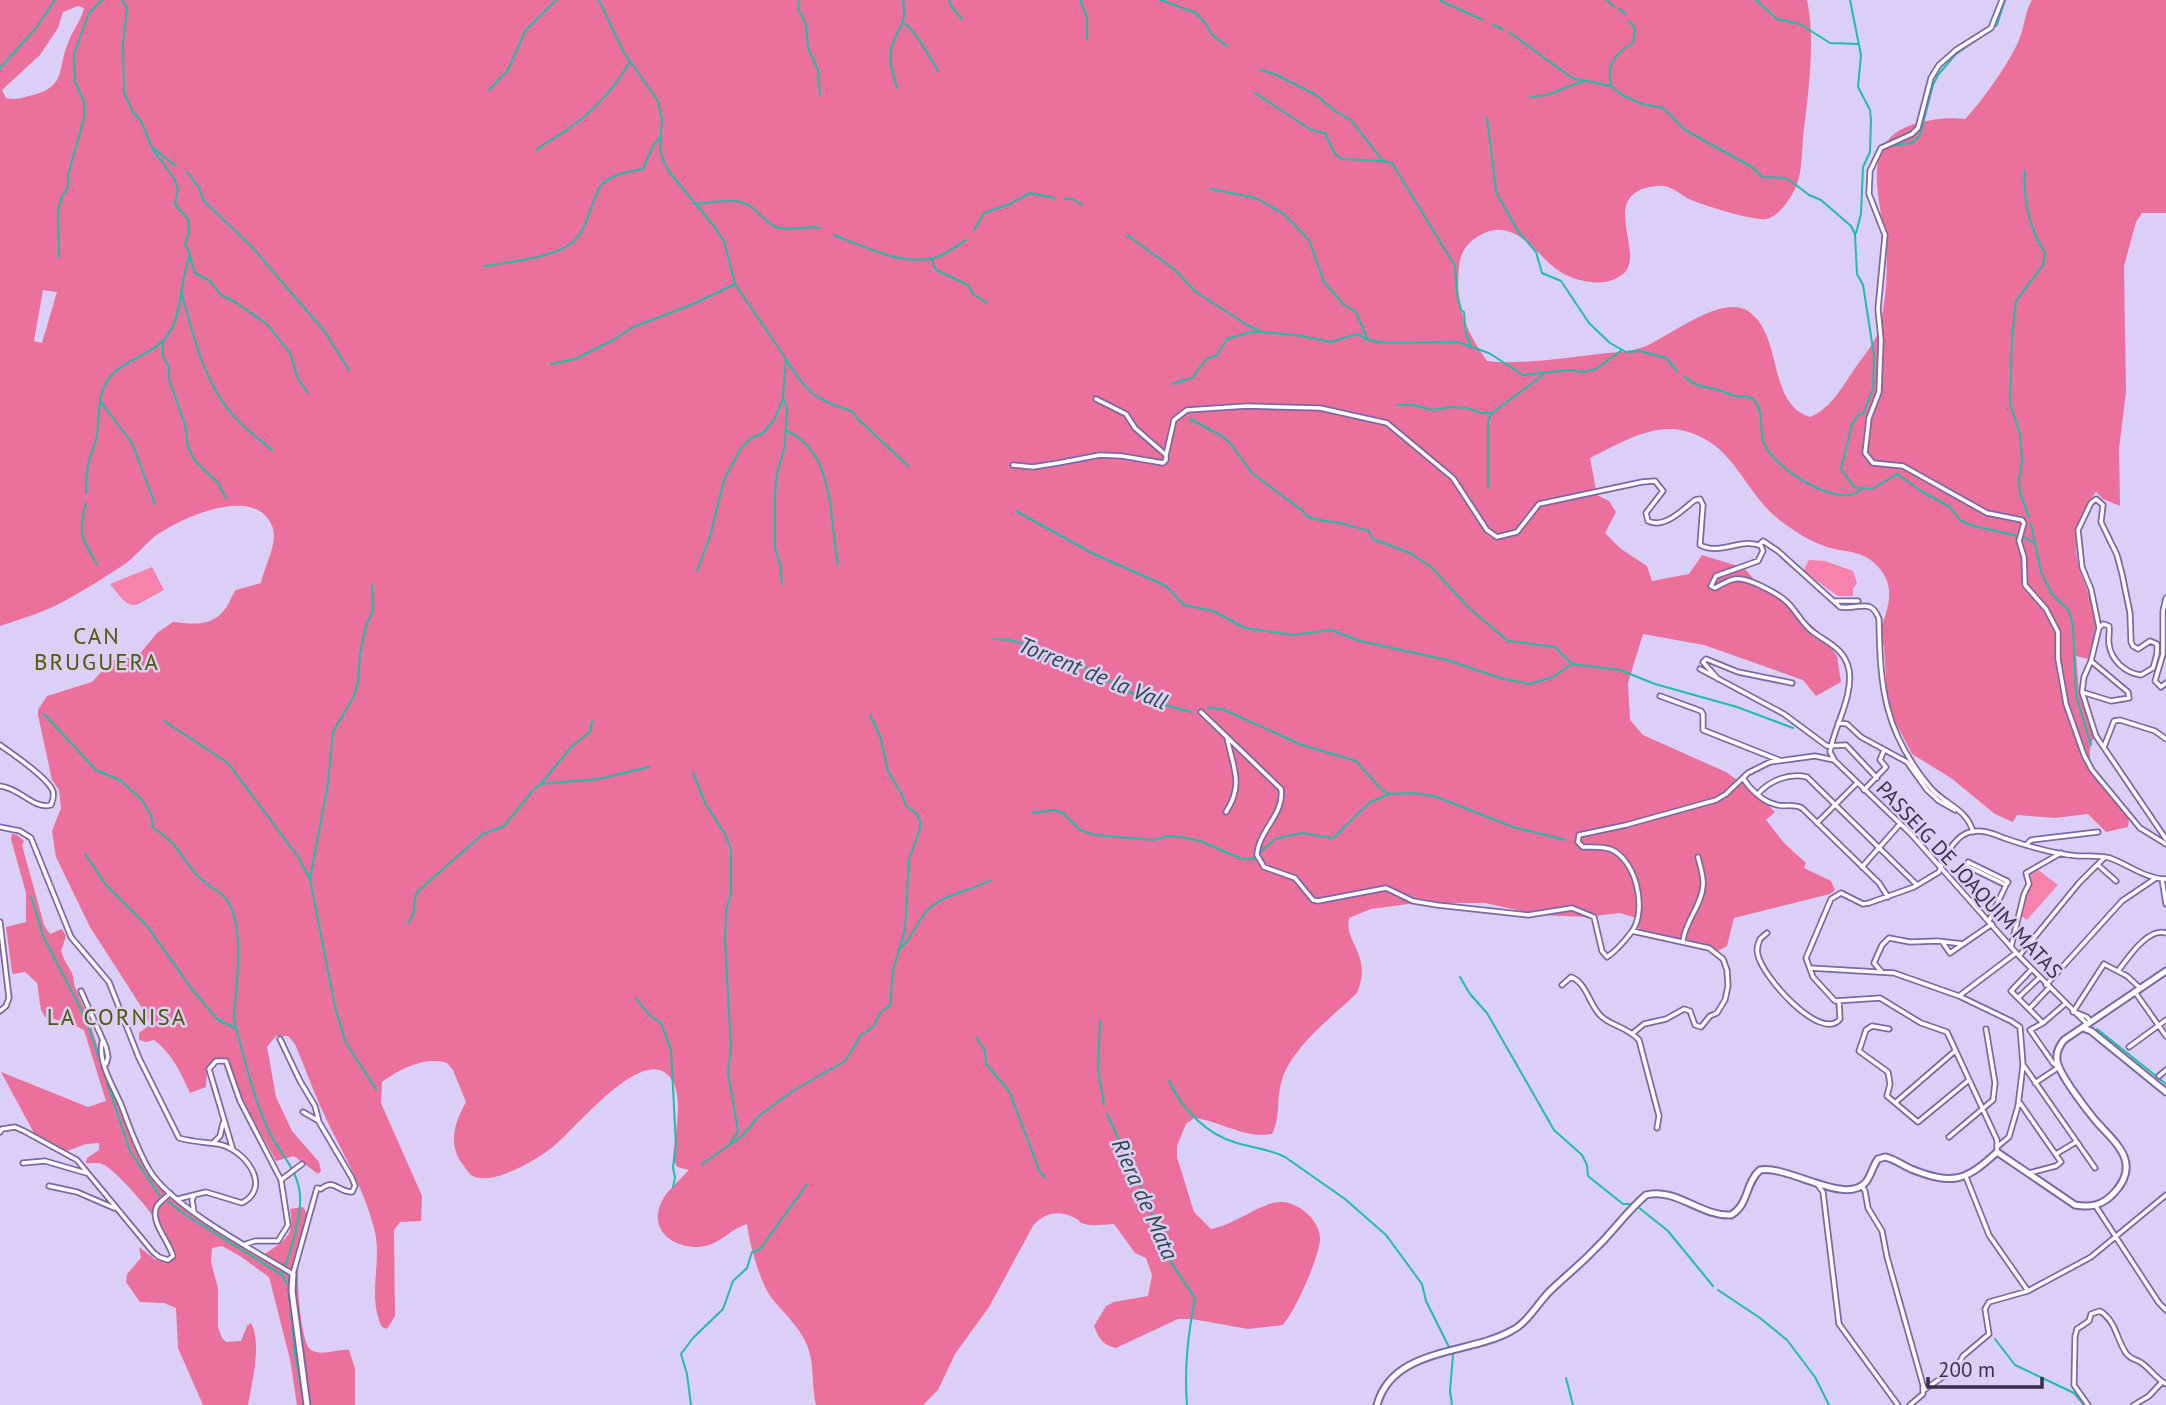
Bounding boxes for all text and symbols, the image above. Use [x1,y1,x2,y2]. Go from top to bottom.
district label: CAN BRUGUERA [34,621,160,676]
water label: Torrent de la Vall [1014,629,1172,716]
street label: PASSEIG DE JOAQUIM MATAS [1871,775,2068,984]
district label: LA CORNISA [47,1002,187,1031]
water label: Riera de Mata [1106,1134,1185,1264]
scale bar [1928,1346,2042,1390]
text: 200 m [1938,1356,1995,1383]

